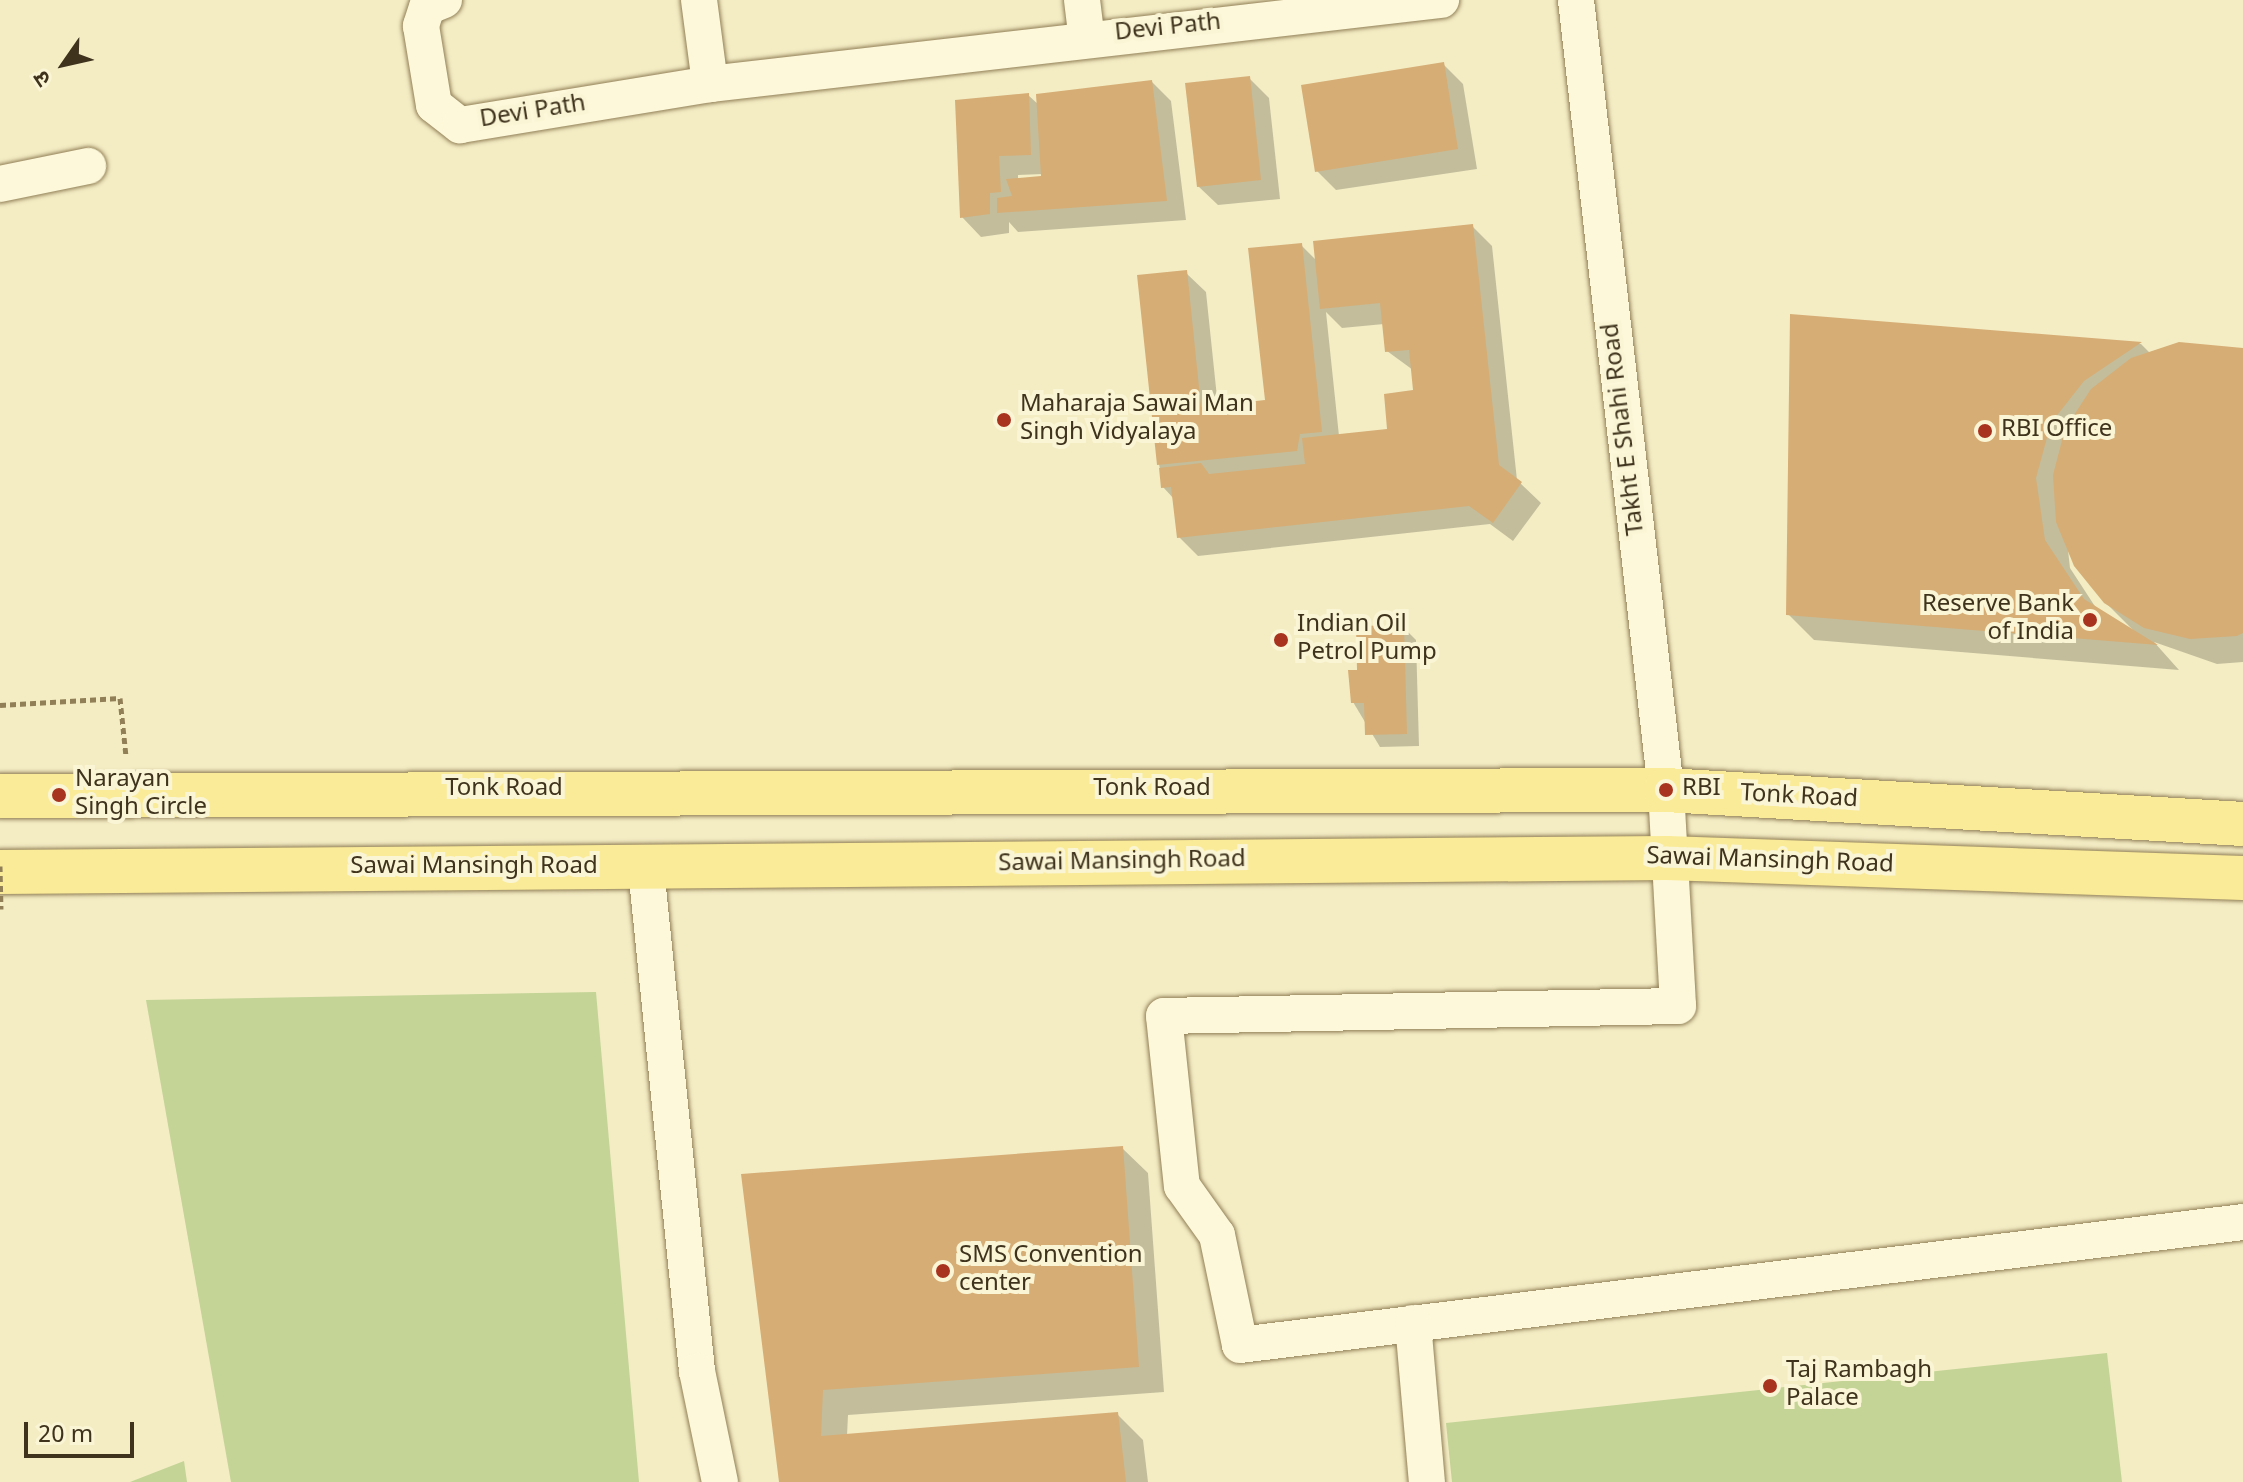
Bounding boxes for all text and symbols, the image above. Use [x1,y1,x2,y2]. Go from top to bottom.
street label: Devi Path [1113,9,1223,49]
north arrow [24,24,104,104]
text: उ [28,64,59,91]
street label: Devi Path [478,90,588,136]
street label: Takht E Shahi Road [1598,321,1652,537]
place label: Maharaja Sawai Man Singh Vidyalaya [1020,392,1254,448]
marker: Maharaja Sawai Man Singh Vidyalaya [995,411,1013,429]
place label: RBI Office [2001,417,2112,445]
marker: RBI Office [1976,422,1994,440]
place label: Reserve Bank of India [1922,592,2074,648]
marker: Reserve Bank of India [2081,611,2099,629]
place label: Indian Oil Petrol Pump [1297,612,1437,668]
marker: Indian Oil Petrol Pump [1272,631,1290,649]
place label: Narayan Singh Circle [75,767,207,823]
street label: Tonk Road [445,776,563,804]
street label: Tonk Road [1093,776,1211,804]
place label: RBI [1682,776,1721,804]
marker: RBI [1657,781,1675,799]
street label: Tonk Road [1739,781,1859,815]
marker: Narayan Singh Circle [50,786,68,804]
street label: Sawai Mansingh Road [1646,843,1894,881]
street label: Sawai Mansingh Road [998,846,1246,880]
street label: Sawai Mansingh Road [350,854,598,882]
place label: SMS Convention center [959,1243,1143,1299]
marker: SMS Convention center [934,1262,952,1280]
place label: Taj Rambagh Palace [1786,1358,1932,1414]
marker: Taj Rambagh Palace [1761,1377,1779,1395]
scale bar [28,1406,138,1456]
text: 20 m [38,1420,93,1452]

